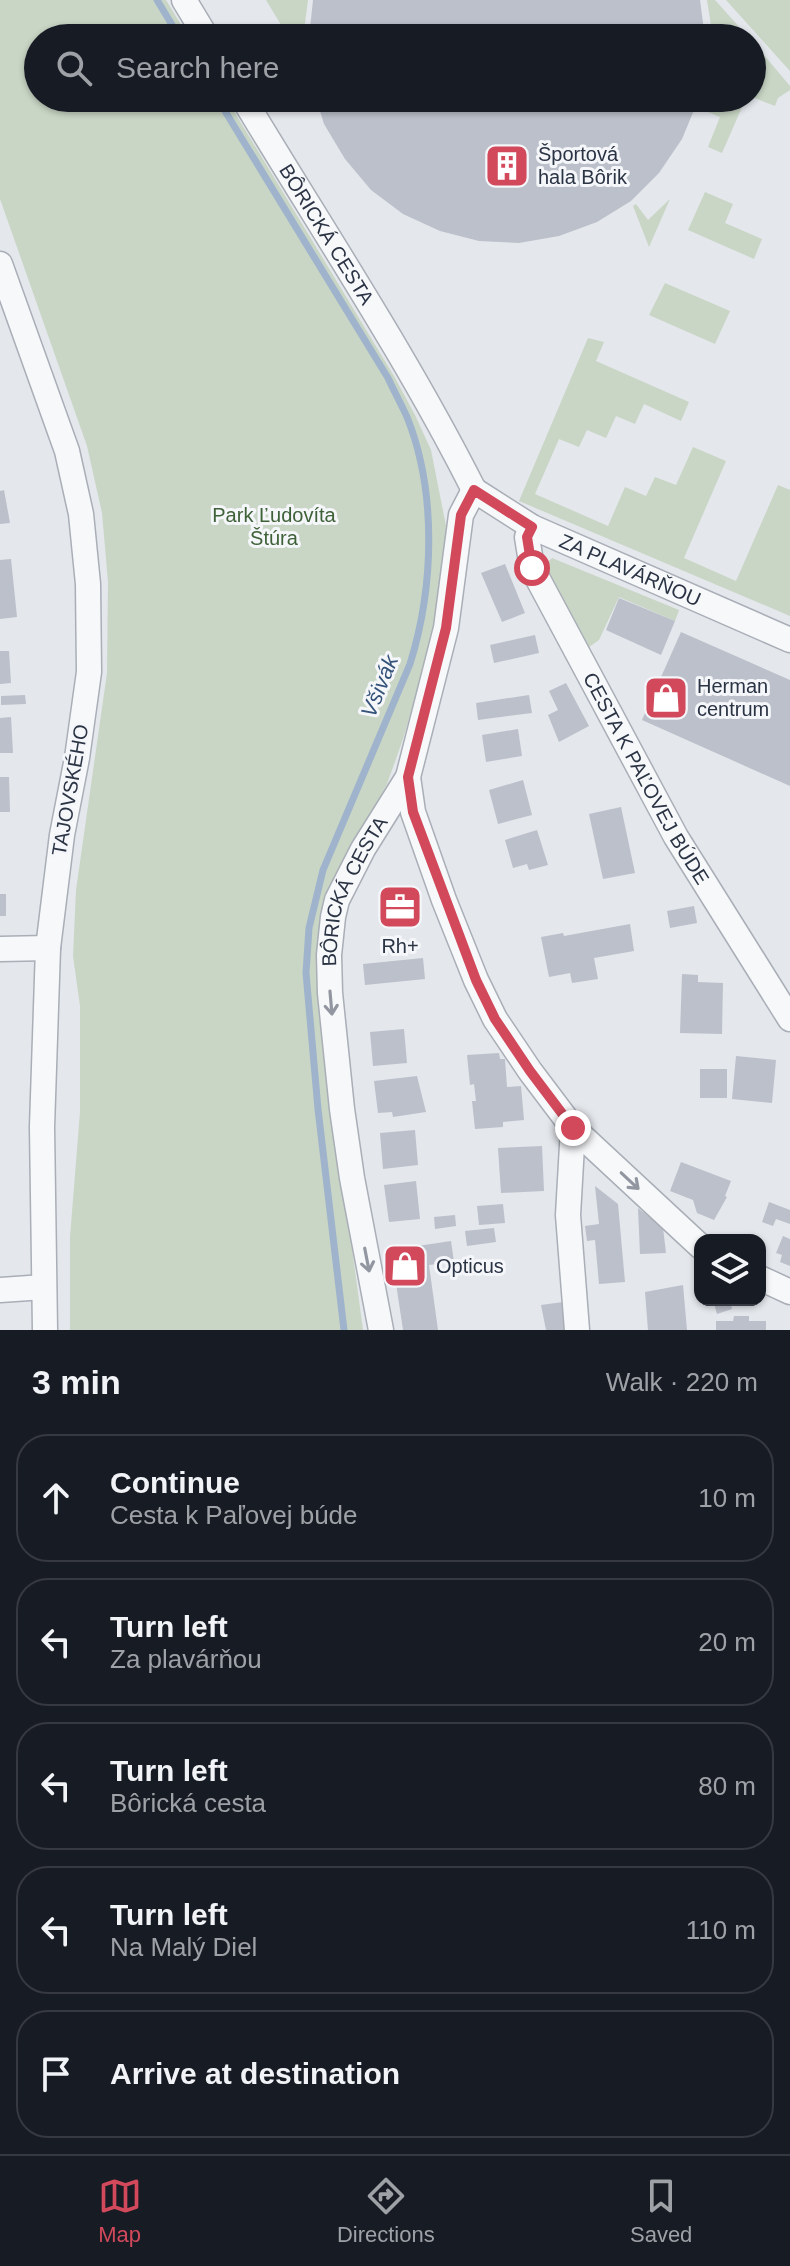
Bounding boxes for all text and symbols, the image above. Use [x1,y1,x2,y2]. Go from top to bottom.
search box [24,24,766,112]
icon: search [52,46,96,90]
text: Search here [116,51,279,84]
building icon: Športová hala Bôrik [483,142,531,190]
place label: Športová hala Bôrik [538,143,628,188]
street label: BÔRICKÁ CESTA [275,160,379,309]
park label: Park Ľudovíta Štúra [212,504,337,549]
street label: ZA PLAVÁRŇOU [556,529,704,611]
route start [514,550,550,586]
water label: Všivák [356,651,404,721]
street label: CESTA K PAĽOVEJ BÚDE [579,669,714,888]
shop icon: Herman centrum [642,674,690,722]
place label: Herman centrum [697,675,769,720]
street label: TAJOVSKÉHO [48,723,92,857]
street label: BÔRICKÁ CESTA [318,812,392,967]
office icon: Rh+ [376,883,424,931]
place label: Rh+ [381,935,419,957]
one-way arrow [324,989,339,1016]
route end [555,1110,591,1146]
one-way arrow [620,1171,640,1190]
map controls [694,1234,766,1306]
button: layers [694,1234,766,1306]
shop icon: Opticus [381,1242,429,1290]
one-way arrow [361,1247,376,1273]
place label: Opticus [436,1255,504,1277]
text: 3 min [32,1363,121,1401]
text: Walk · 220 m [606,1367,758,1397]
text: Continue [110,1466,240,1499]
icon: ahead [34,1476,78,1520]
text: 10 m [698,1483,756,1513]
text: Cesta k Paľovej búde [110,1500,358,1530]
text: Turn left [110,1610,228,1643]
icon: left [34,1620,78,1664]
text: 20 m [698,1627,756,1657]
text: Za plavárňou [110,1644,262,1674]
text: Turn left [110,1754,228,1787]
icon: left [34,1764,78,1808]
text: 80 m [698,1771,756,1801]
text: Bôrická cesta [110,1788,266,1818]
text: Turn left [110,1898,228,1931]
icon: left [34,1908,78,1952]
text: 110 m [686,1915,756,1945]
text: Na Malý Diel [110,1932,257,1962]
icon: arrive [34,2052,78,2096]
text: Arrive at destination [110,2057,400,2090]
tab: Map [98,2174,142,2248]
tab: Directions [337,2174,435,2248]
tab: Saved [630,2174,692,2248]

